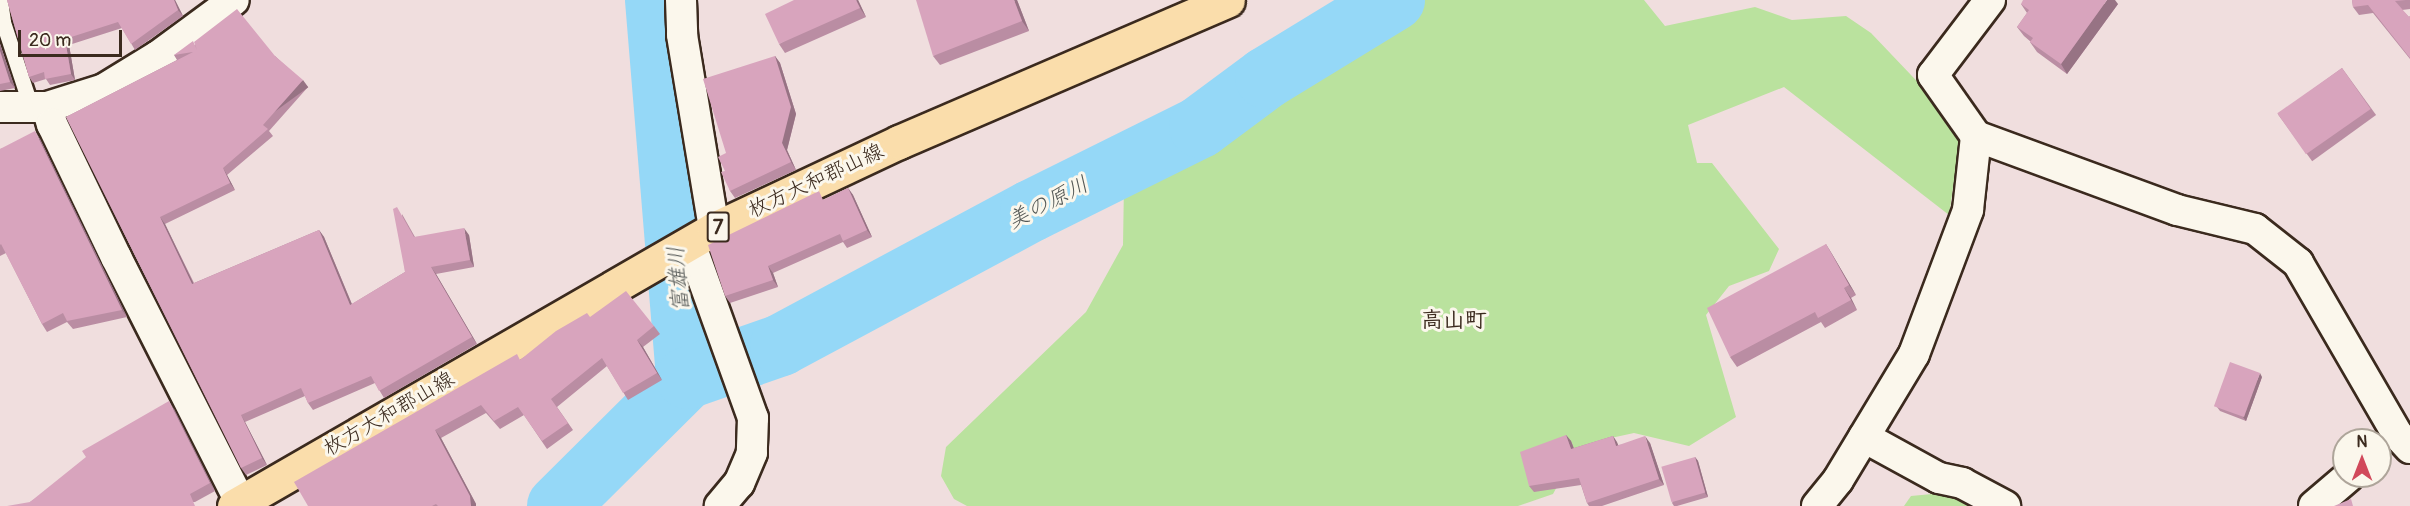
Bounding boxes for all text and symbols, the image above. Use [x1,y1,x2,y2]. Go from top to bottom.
scale bar [21,18,124,56]
text: 20 m [29,29,71,52]
street label: 枚方大和郡山線 [744,139,888,223]
water label: 美の原川 [1003,171,1093,235]
road number: 7 [706,210,730,244]
water label: 富雄川 [663,245,695,313]
district label: 高山町 [1421,308,1487,334]
street label: 枚方大和郡山線 [319,366,459,462]
north arrow [2332,428,2392,488]
text: N [2357,432,2367,452]

